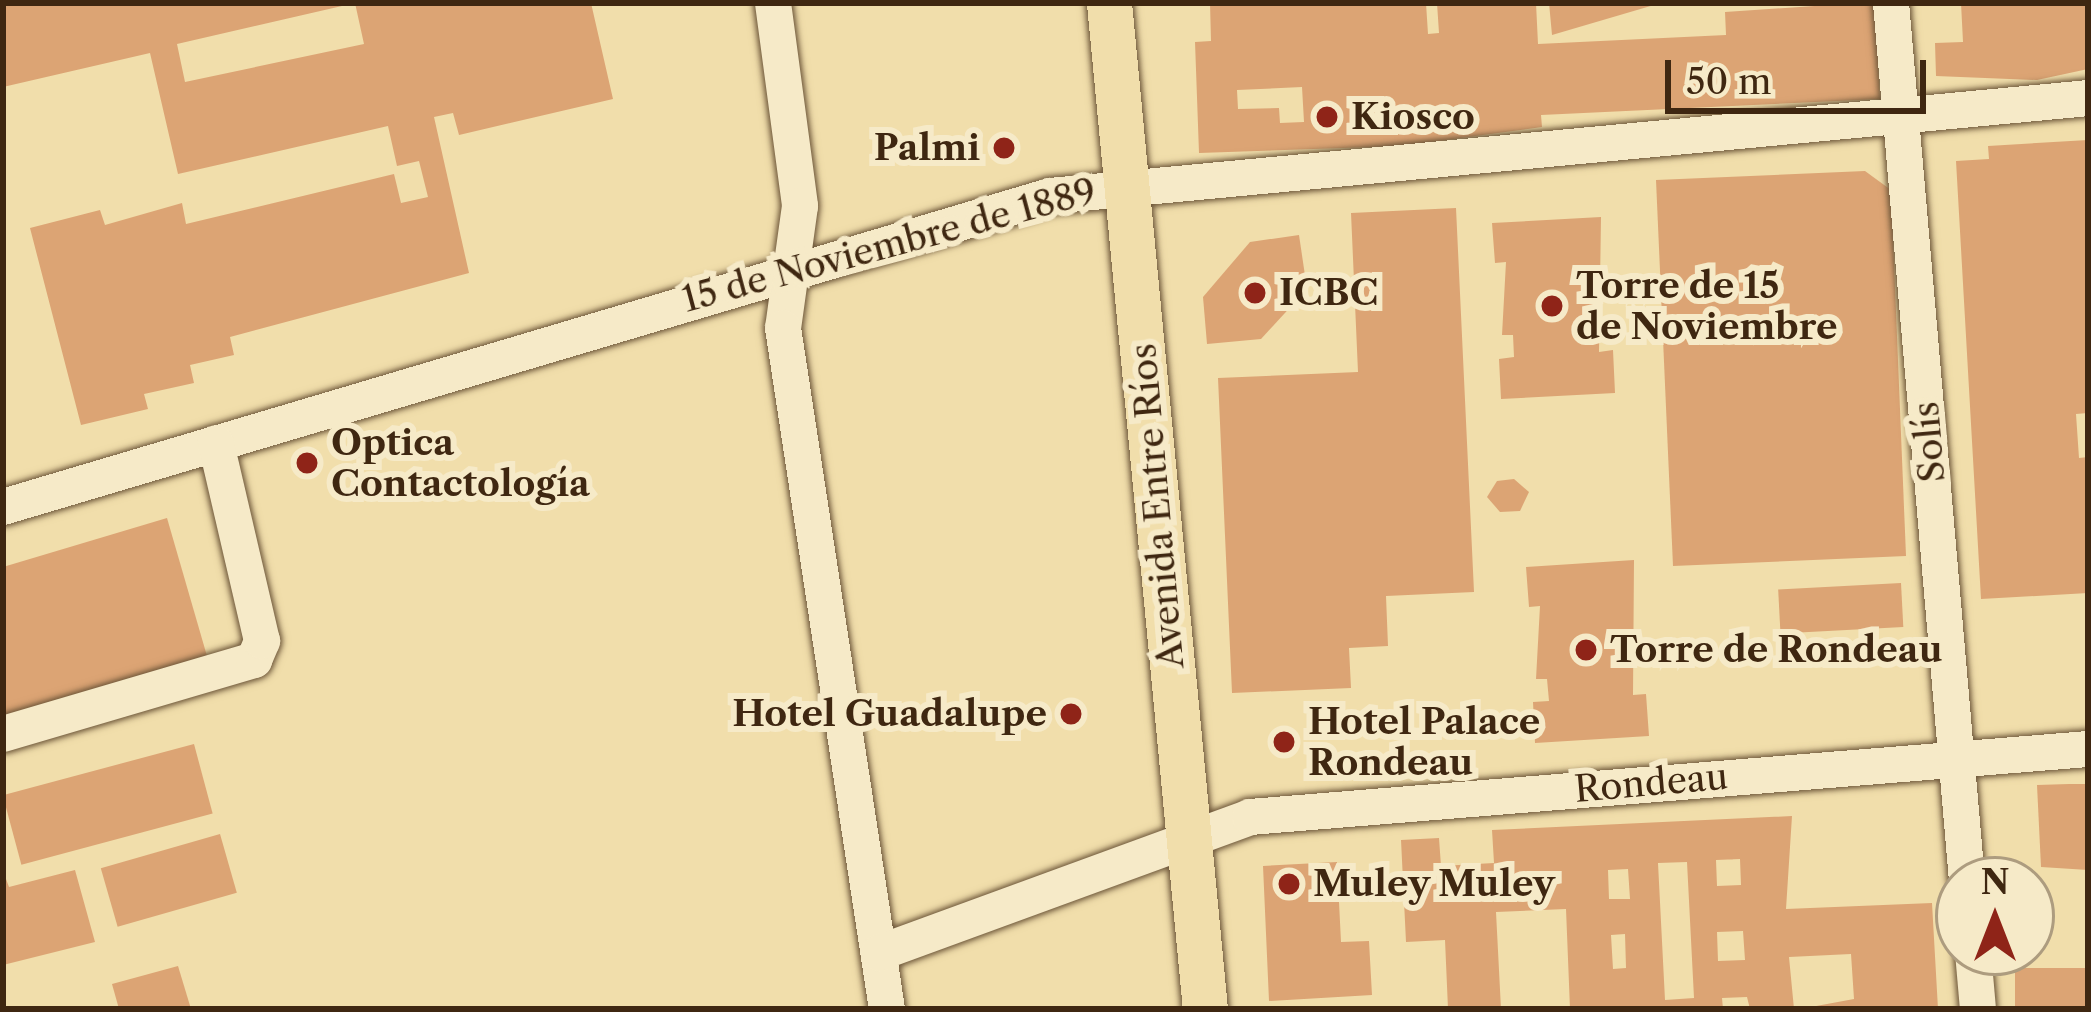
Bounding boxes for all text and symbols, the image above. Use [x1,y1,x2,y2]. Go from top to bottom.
scale bar [1671,36,1932,110]
text: 50 m [1686,59,1771,103]
place label: Kiosco [1351,95,1475,139]
marker: Kiosco [1314,104,1340,130]
place label: Palmi [874,126,980,170]
marker: Palmi [991,135,1017,161]
street label: 15 de Noviembre de 1889 [677,169,1101,321]
place label: Torre de 15 de Noviembre [1576,263,1837,348]
place label: ICBC [1279,271,1378,315]
marker: ICBC [1242,280,1268,306]
marker: Torre de 15 de Noviembre [1539,293,1565,319]
street label: Avenida Entre Ríos [1121,341,1193,671]
street label: Solís [1904,400,1954,484]
place label: Optica Contactología [331,420,590,505]
marker: Optica Contactología [294,450,320,476]
place label: Torre de Rondeau [1610,628,1942,672]
marker: Torre de Rondeau [1573,637,1599,663]
place label: Hotel Guadalupe [732,692,1047,736]
place label: Hotel Palace Rondeau [1308,699,1540,784]
marker: Hotel Guadalupe [1058,701,1084,727]
marker: Hotel Palace Rondeau [1271,729,1297,755]
street label: Rondeau [1572,755,1730,811]
north arrow [1935,856,2055,976]
place label: Muley Muley [1313,862,1556,906]
text: N [1981,862,2009,903]
marker: Muley Muley [1276,871,1302,897]

